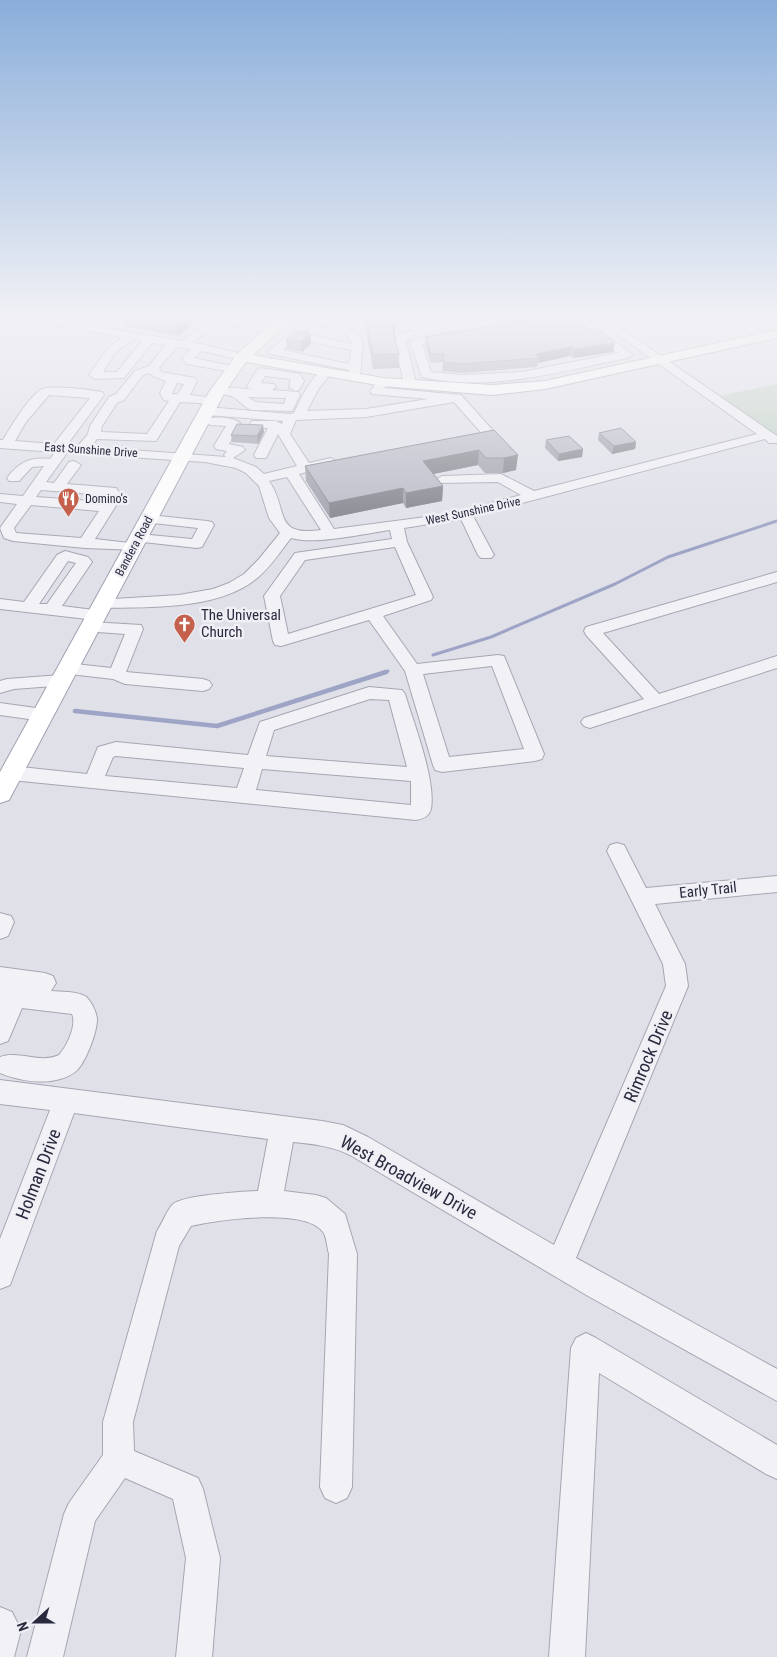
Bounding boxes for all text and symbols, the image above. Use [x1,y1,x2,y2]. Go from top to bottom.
street label: East Sunshine Drive [44,440,138,460]
restaurant icon: Domino's [57,487,81,518]
place label: Domino's [85,492,128,506]
street label: West Sunshine Drive [424,494,522,528]
street label: Bandera Road [112,514,156,578]
place label: The Universal Church [201,606,281,641]
church icon: The Universal Church [173,612,197,643]
street label: Early Trail [678,878,738,902]
street label: Rimrock Drive [619,1007,677,1105]
street label: Holman Drive [11,1126,65,1222]
street label: West Broadview Drive [337,1131,481,1223]
north arrow [10,1597,60,1647]
text: N [14,1620,32,1634]

